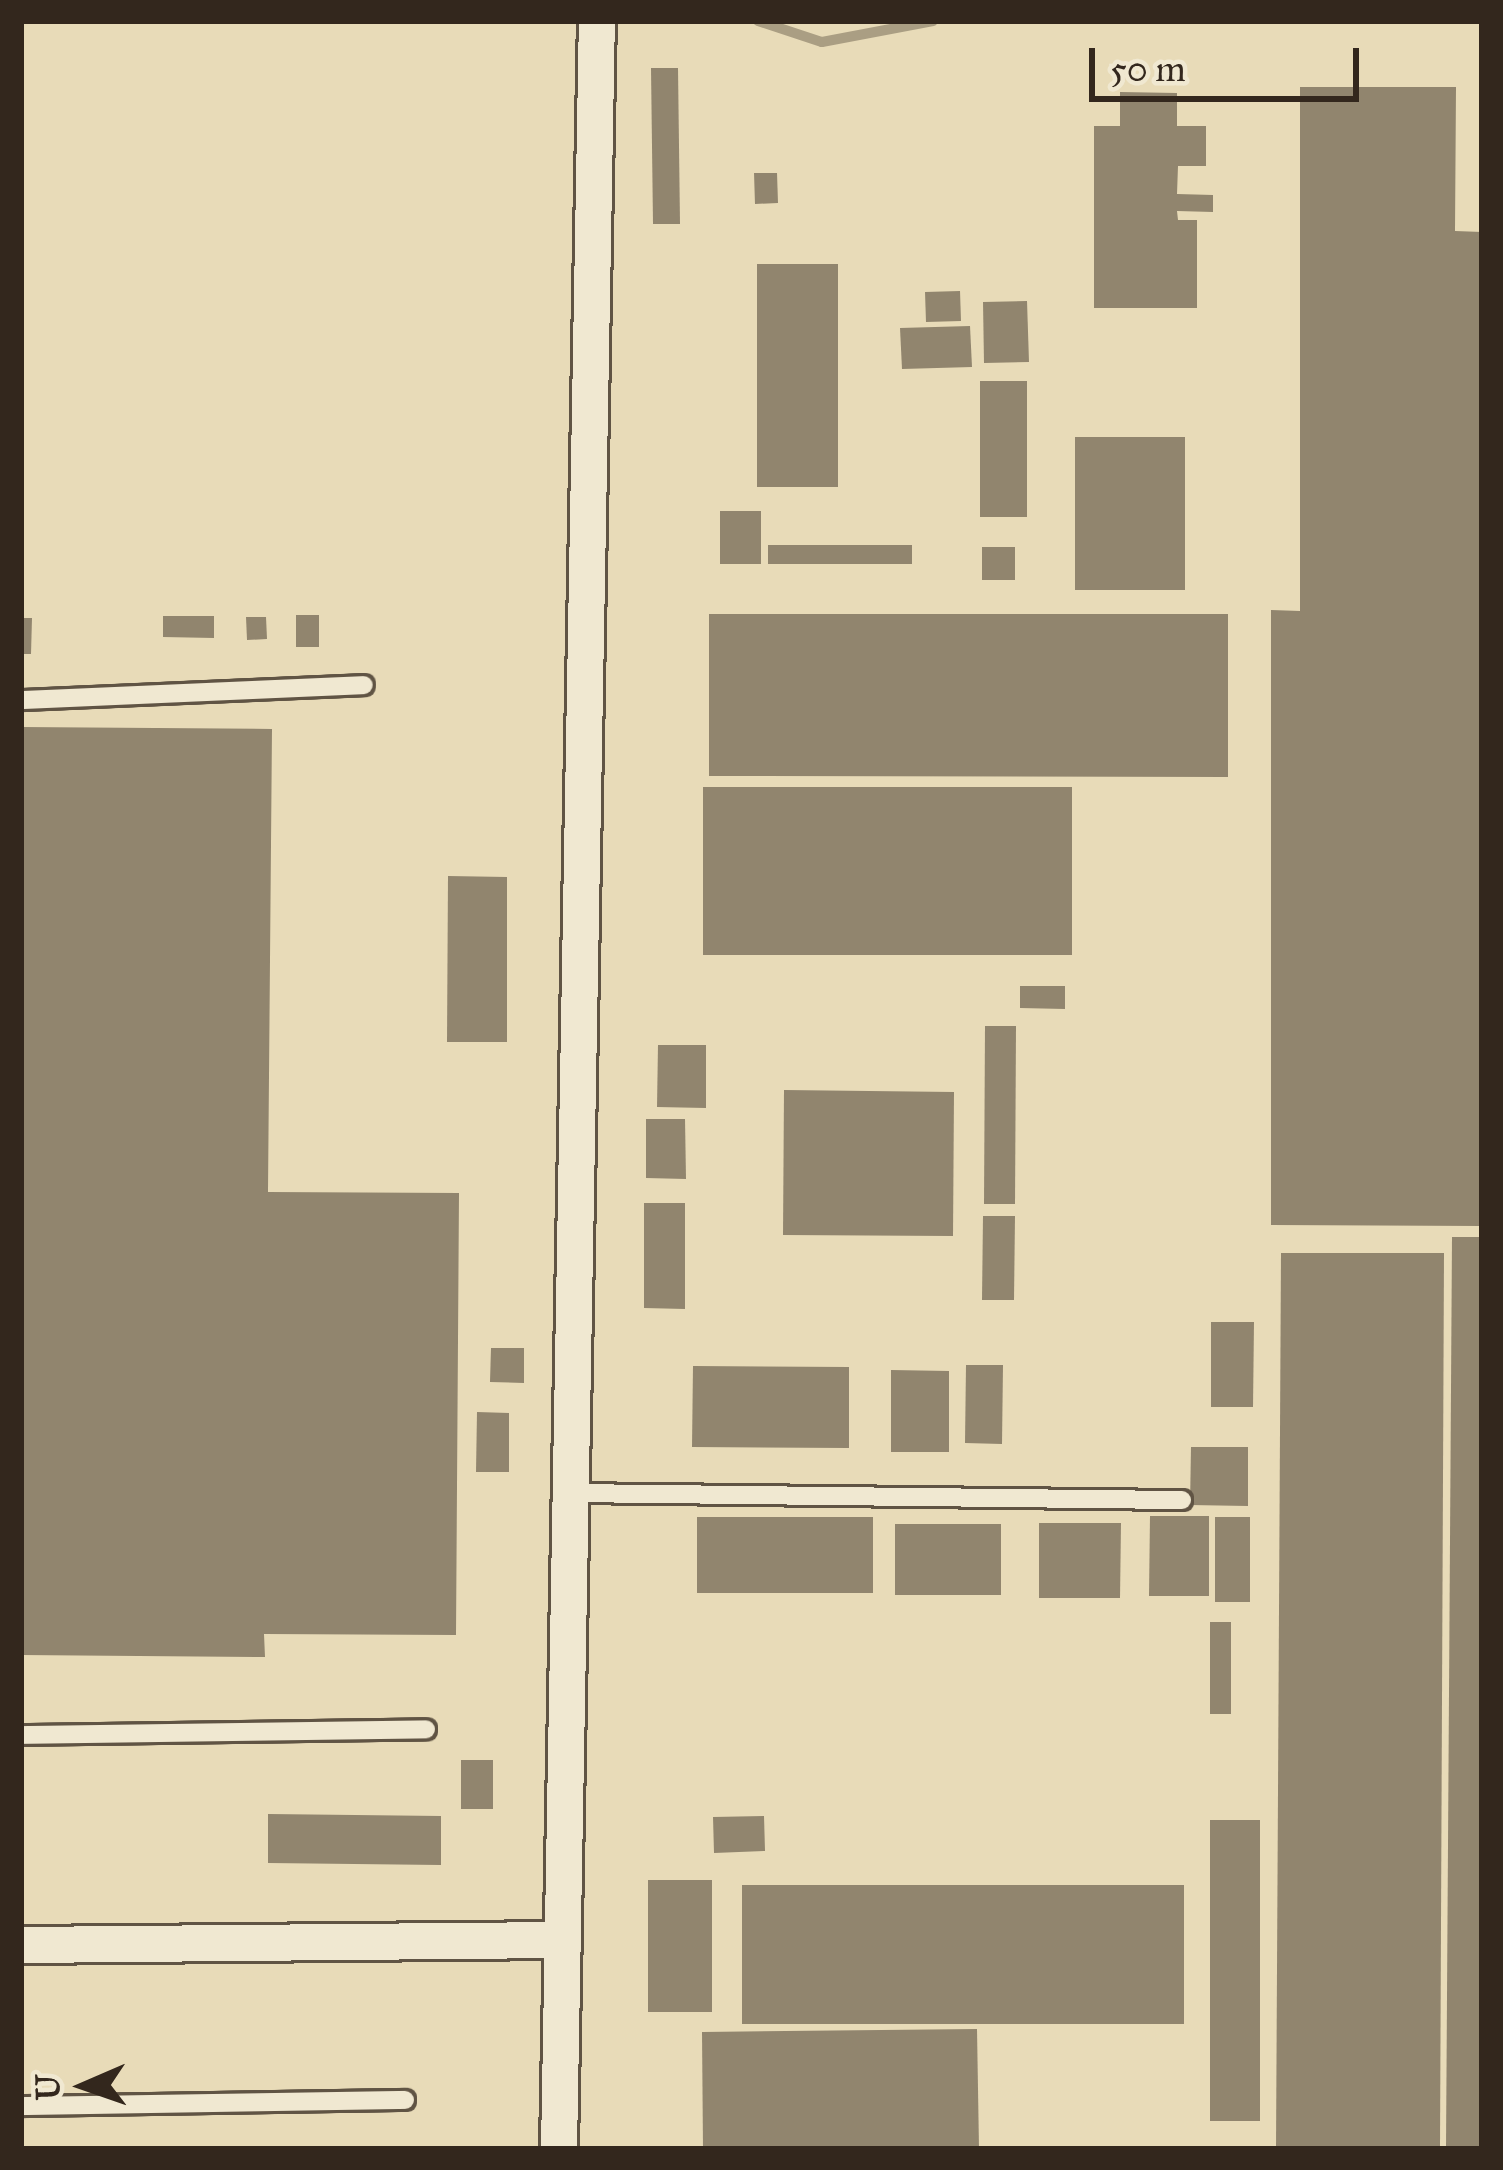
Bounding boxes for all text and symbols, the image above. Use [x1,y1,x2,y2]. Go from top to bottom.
scale bar [1095,24,1365,98]
text: 50 m [1110,47,1186,91]
north arrow [24,2026,144,2146]
text: U [28,2074,68,2101]

